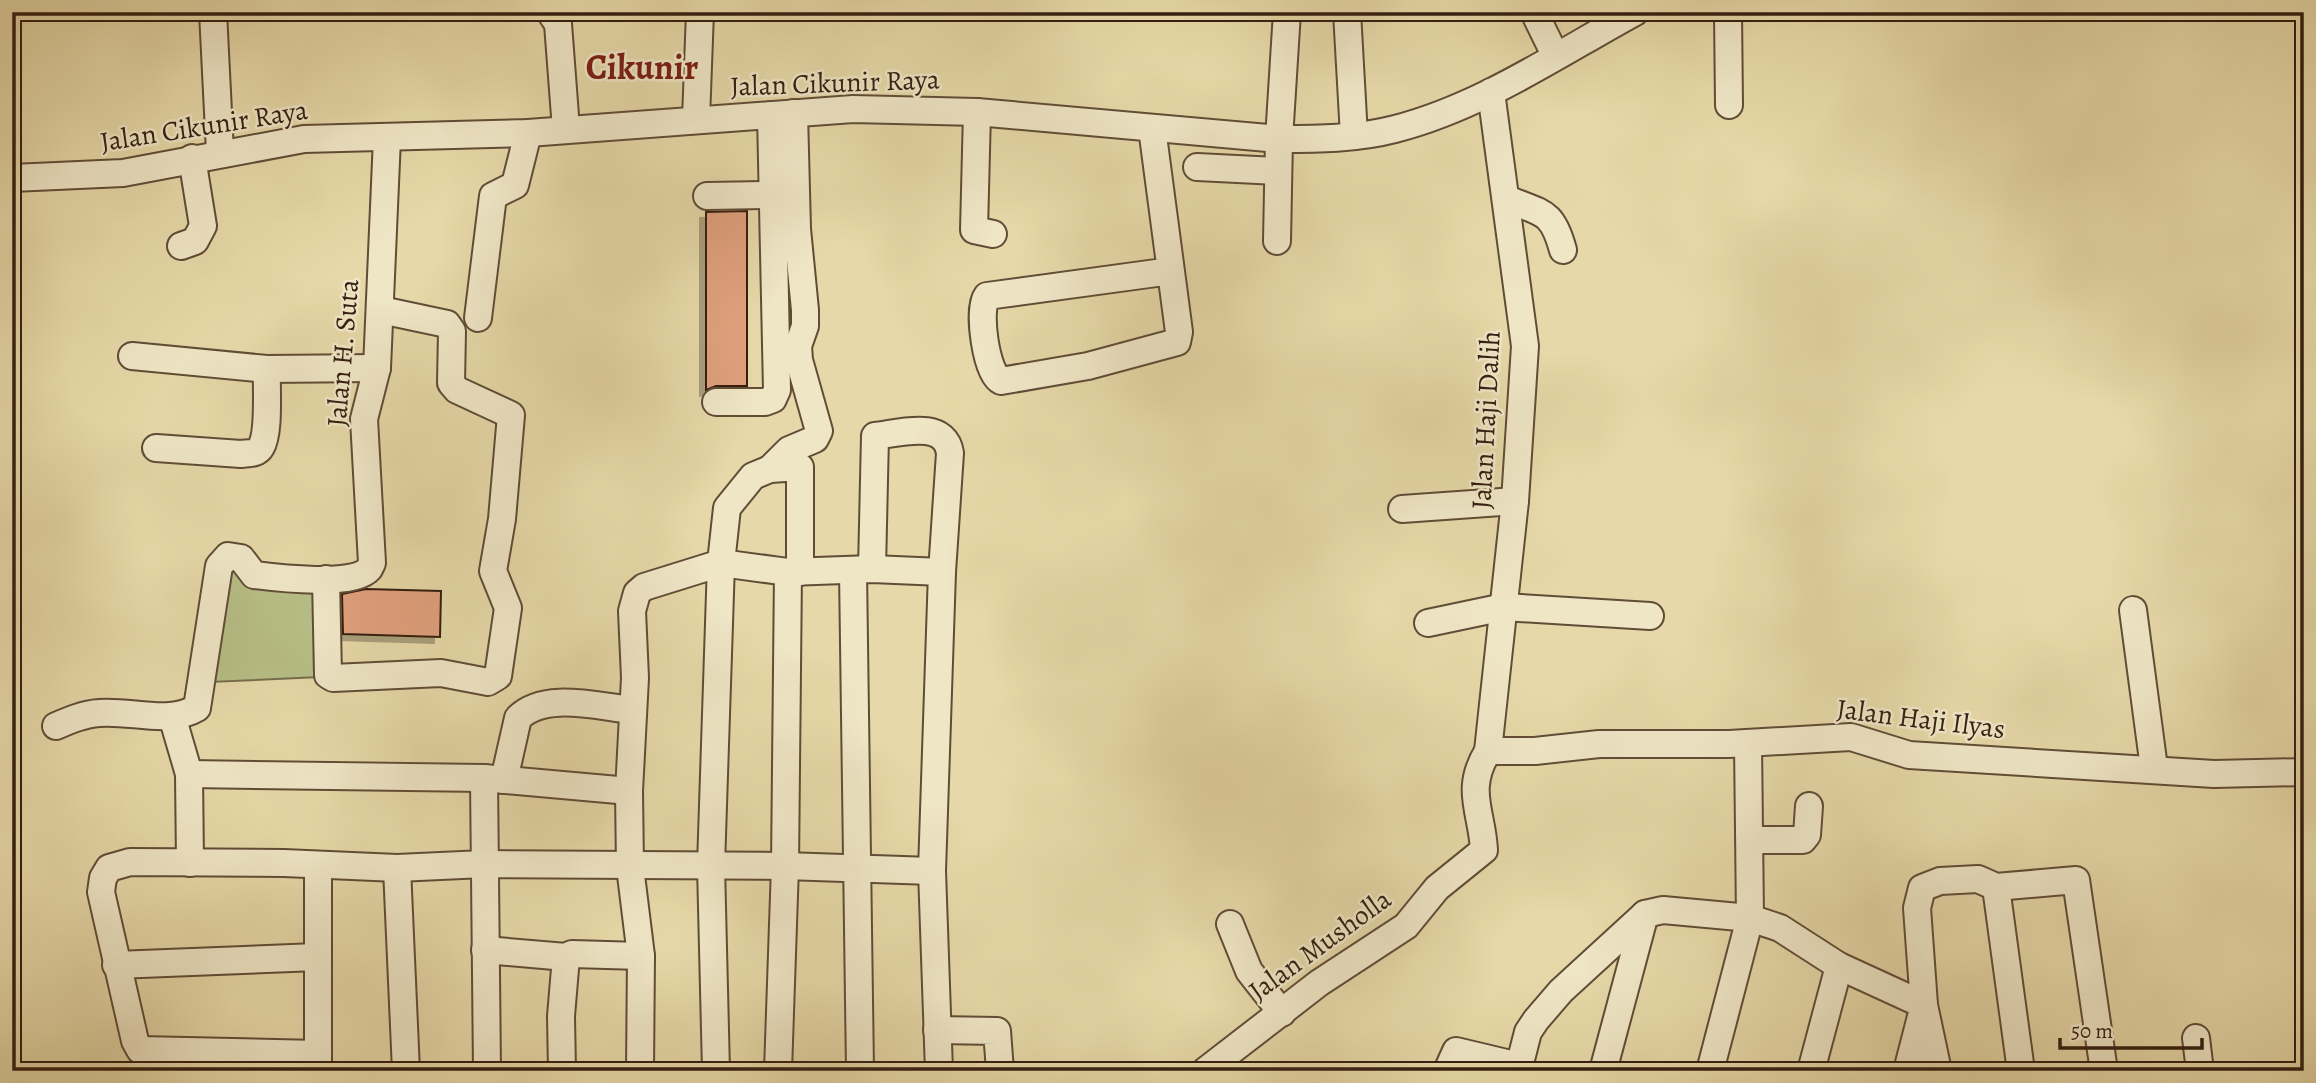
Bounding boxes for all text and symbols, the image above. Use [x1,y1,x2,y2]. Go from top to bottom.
district label: Cikunir [586,43,698,91]
street label: Jalan Cikunir Raya [730,60,940,106]
street label: Jalan Cikunir Raya [97,91,311,161]
street label: Jalan H. Suta [318,278,368,428]
street label: Jalan Haji Dalih [1462,330,1510,510]
street label: Jalan Haji Ilyas [1835,690,2007,748]
street label: Jalan Musholla [1241,880,1399,1010]
scale bar [2060,1006,2202,1050]
text: 50 m [2071,1017,2113,1045]

